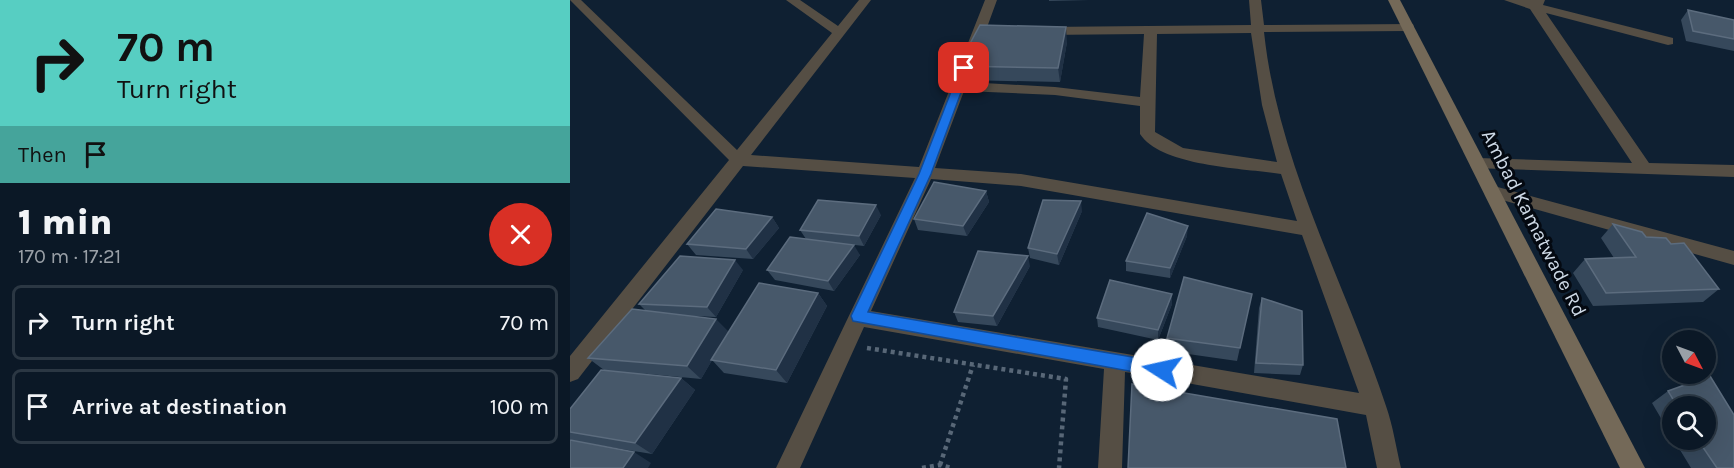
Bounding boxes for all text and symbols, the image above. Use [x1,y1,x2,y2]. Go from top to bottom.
text: 70 m [117,22,215,72]
icon: right [18,24,96,102]
pin [938,42,989,93]
icon: arrive [947,51,980,84]
text: Turn right [117,73,237,105]
street label: Ambad Kamatwade Rd [1477,126,1591,320]
icon: arrive [79,138,112,171]
text: Then [18,142,67,168]
text: 1 min [18,201,112,243]
button: close [489,203,552,266]
text: 170 m · 17:21 [18,245,121,268]
icon: right [21,306,54,339]
text: Turn right [72,310,175,336]
text: 70 m [500,310,549,336]
north arrow [1662,330,1716,384]
map controls [1662,330,1716,450]
position arrow [1130,338,1194,402]
icon: arrive [21,390,54,423]
text: Arrive at destination [72,394,287,420]
text: 100 m [490,394,549,420]
button: search [1662,396,1716,450]

